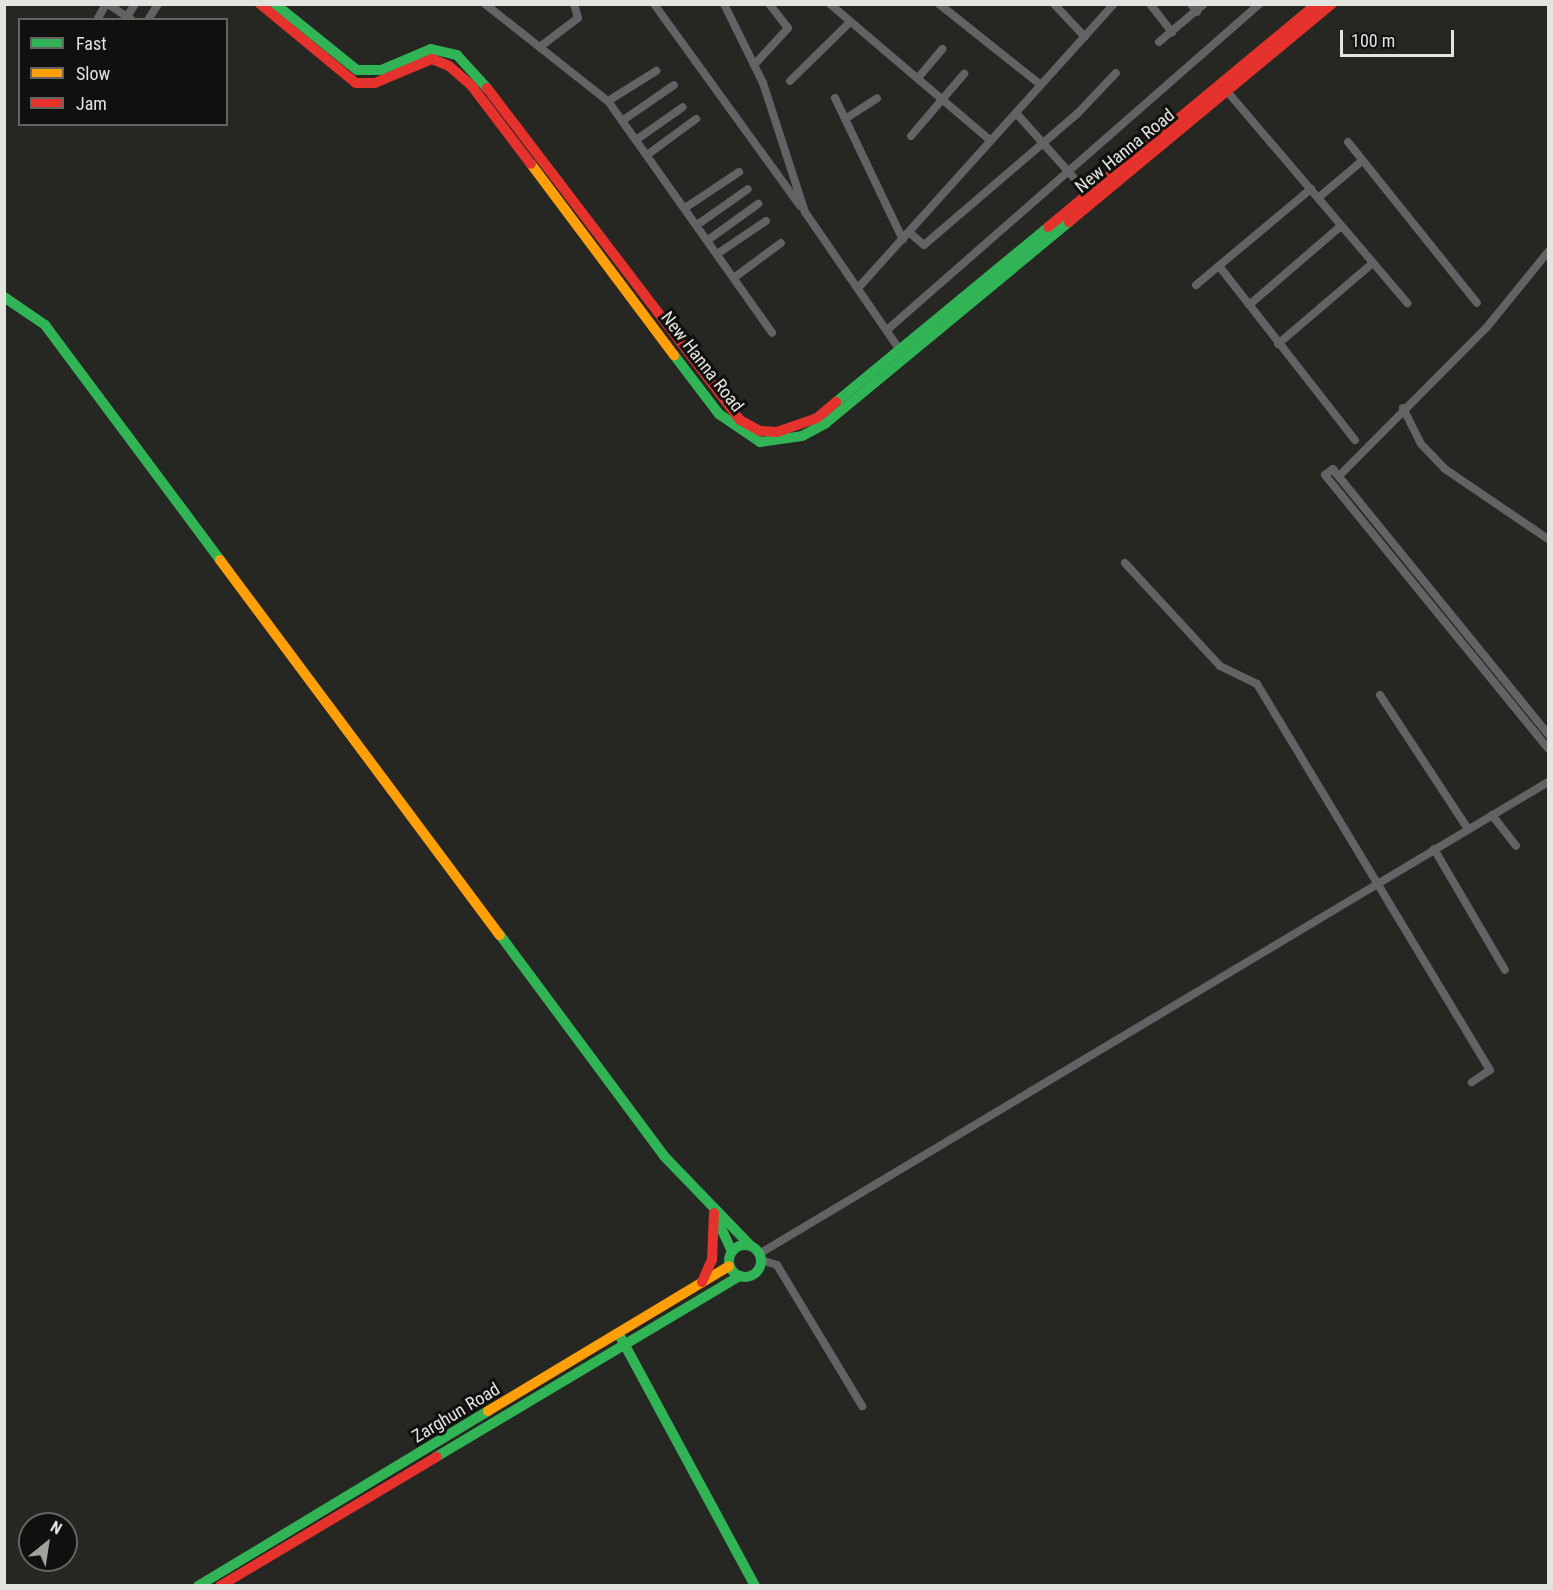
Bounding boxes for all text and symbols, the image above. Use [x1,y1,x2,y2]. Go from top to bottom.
legend [18,18,228,126]
scale bar [1343,18,1457,56]
text: 100 m [1351,30,1395,51]
text: Fast [76,33,107,54]
text: Slow [76,63,110,84]
text: Jam [76,93,107,114]
street label: New Hanna Road [1071,104,1179,198]
street label: New Hanna Road [656,307,748,417]
street label: Zarghun Road [408,1378,504,1448]
north arrow [18,1512,78,1572]
text: N [47,1517,65,1538]

